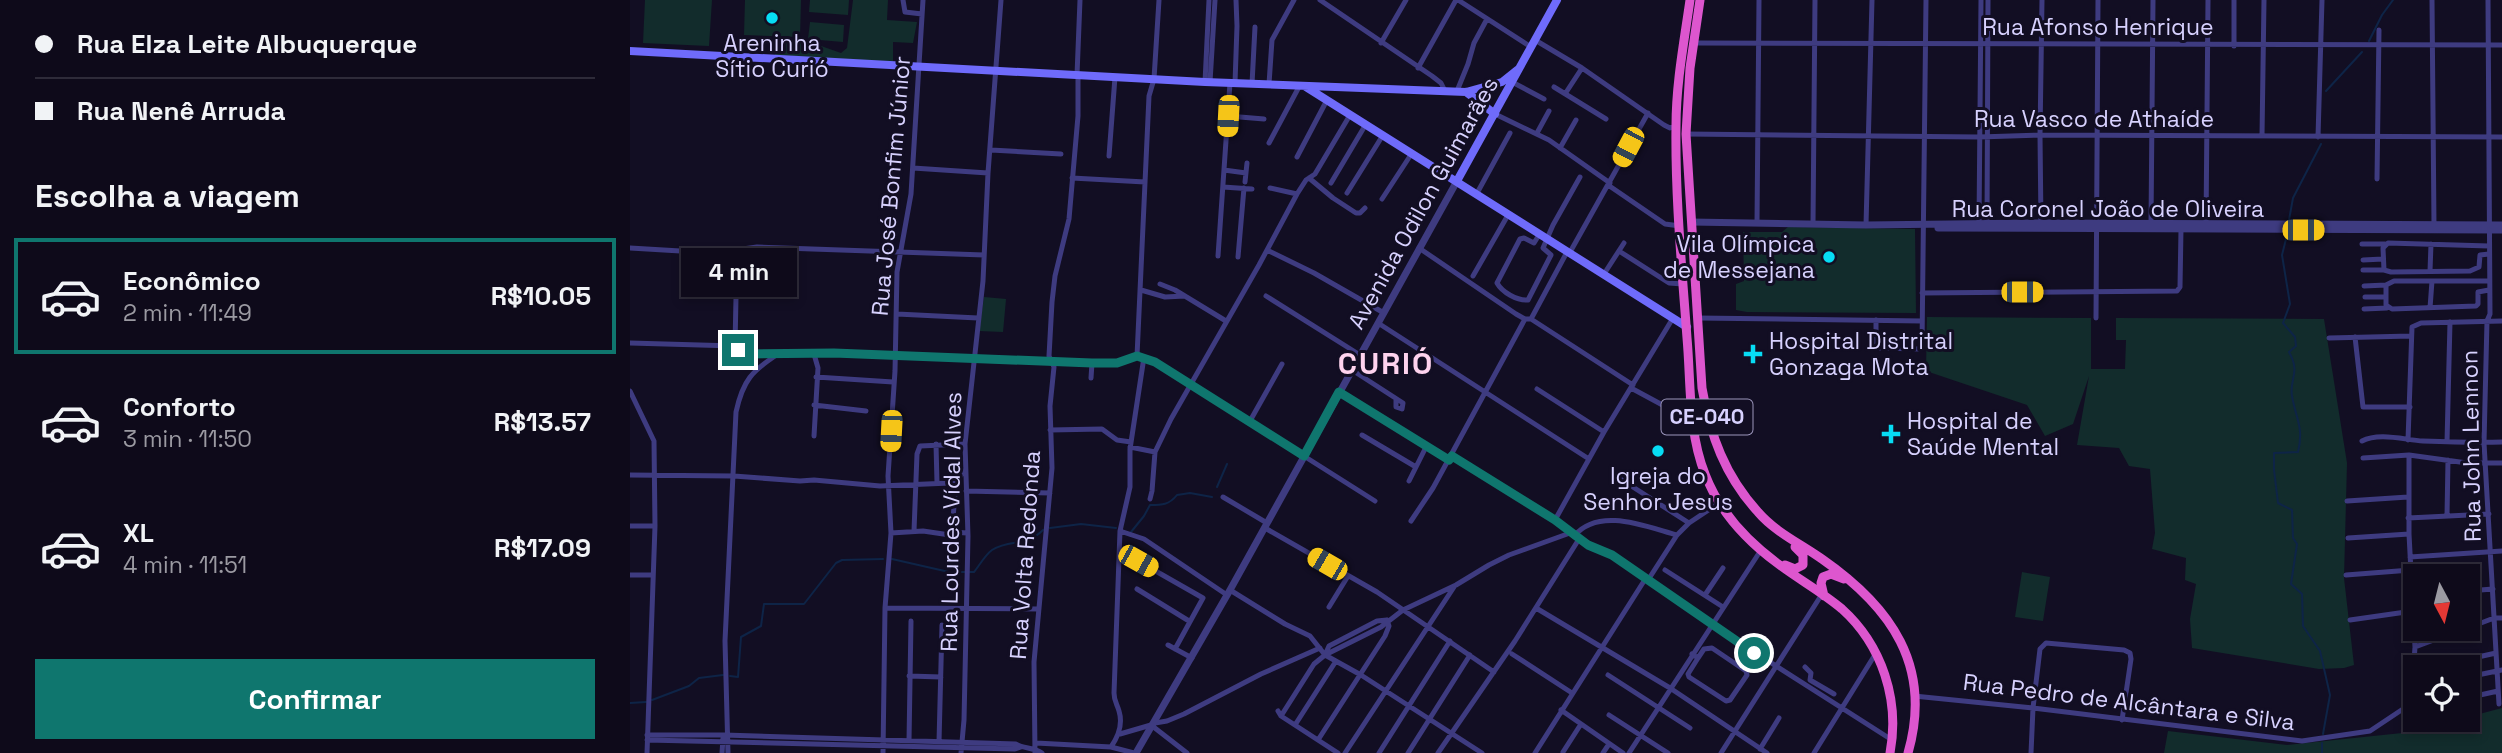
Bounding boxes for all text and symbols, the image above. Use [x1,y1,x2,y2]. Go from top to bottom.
marker: Areninha Sítio Curió [764,10,780,26]
street label: Rua Afonso Henrique [1982,12,2214,42]
text: Rua Elza Leite Albuquerque [77,27,417,61]
place label: Areninha Sítio Curió [715,28,829,84]
street label: Rua José Bonfim Júnior [865,55,917,317]
street label: Avenida Odilon Guimarães [1341,72,1505,334]
text: Rua Nenê Arruda [77,94,286,128]
car [1217,94,1240,138]
street label: Rua Vasco de Athaíde [1974,104,2214,134]
car [1609,124,1648,170]
text: Escolha a viagem [35,176,300,216]
street label: Rua Coronel João de Oliveira [1952,194,2264,224]
car [2283,220,2325,241]
place label: Vila Olímpica de Messejana [1663,229,1815,285]
callout: 4 min [680,248,796,298]
marker: Vila Olímpica de Messejana [1821,249,1837,265]
text: 4 min [709,257,769,287]
text: Econômico [123,264,261,298]
icon: car [39,265,102,328]
text: R$10.05 [491,279,591,313]
car [2002,282,2044,303]
text: 2 min · 11:49 [123,298,252,328]
place label: Hospital Distrital Gonzaga Mota [1769,326,1953,382]
route end [722,334,754,366]
district label: CURIÓ [1338,344,1434,383]
marker: Hospital Distrital Gonzaga Mota [1743,344,1763,364]
street label: Rua John Lennon [2454,350,2488,542]
text: Conforto [123,390,236,424]
icon: car [39,391,102,454]
street label: Rua Lourdes Vídal Alves [934,392,968,652]
road number: CE-040 [1662,400,1752,434]
text: R$13.57 [494,405,591,439]
place label: Hospital de Saúde Mental [1907,406,2059,462]
car [880,409,903,453]
text: 3 min · 11:50 [123,424,252,454]
marker: Hospital de Saúde Mental [1881,424,1901,444]
marker: Igreja do Senhor Jesus [1650,443,1666,459]
street label: Rua Volta Redonda [1003,449,1047,661]
place label: Igreja do Senhor Jesus [1583,461,1733,517]
text: XL [123,516,154,550]
icon: car [39,517,102,580]
text: R$17.09 [494,531,591,565]
car [1115,542,1162,580]
car [1304,544,1351,584]
text: 4 min · 11:51 [123,550,247,580]
north arrow [2403,564,2480,640]
map controls [2403,564,2480,732]
route start [1738,637,1770,669]
button: locate [2403,655,2480,732]
button: Confirmar [35,659,595,739]
street label: Rua Pedro de Alcântara e Silva [1961,667,2297,737]

